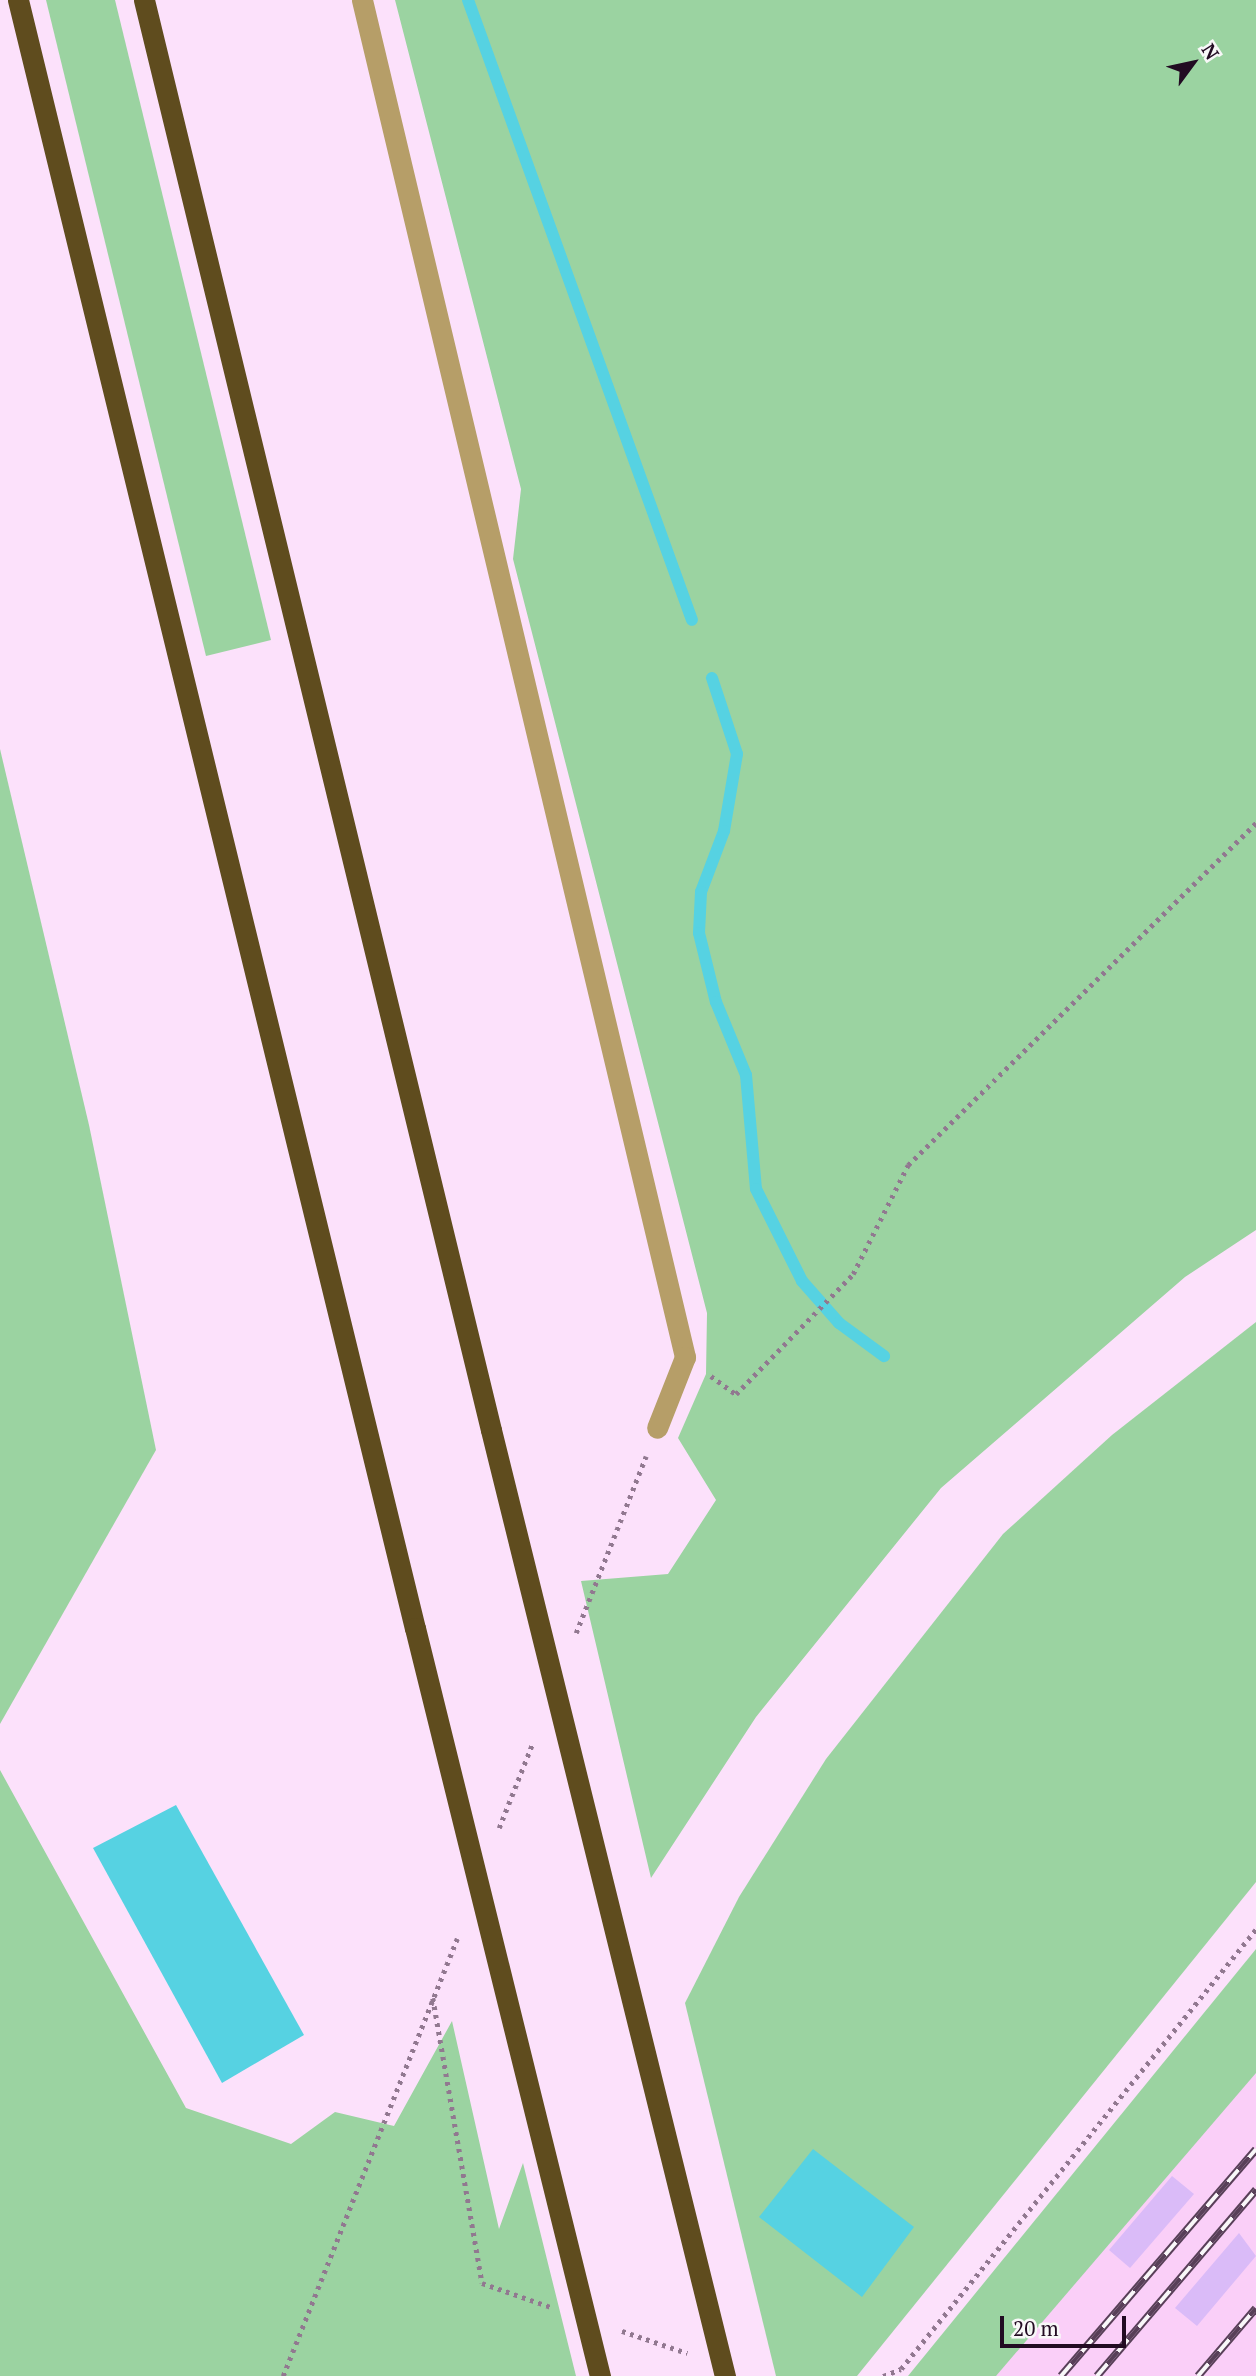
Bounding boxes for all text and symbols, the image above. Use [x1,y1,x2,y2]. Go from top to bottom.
north arrow [1158,28,1228,98]
text: N [1197,38,1225,64]
scale bar [1004,2302,1130,2346]
text: 20 m [1013,2314,1059,2342]

